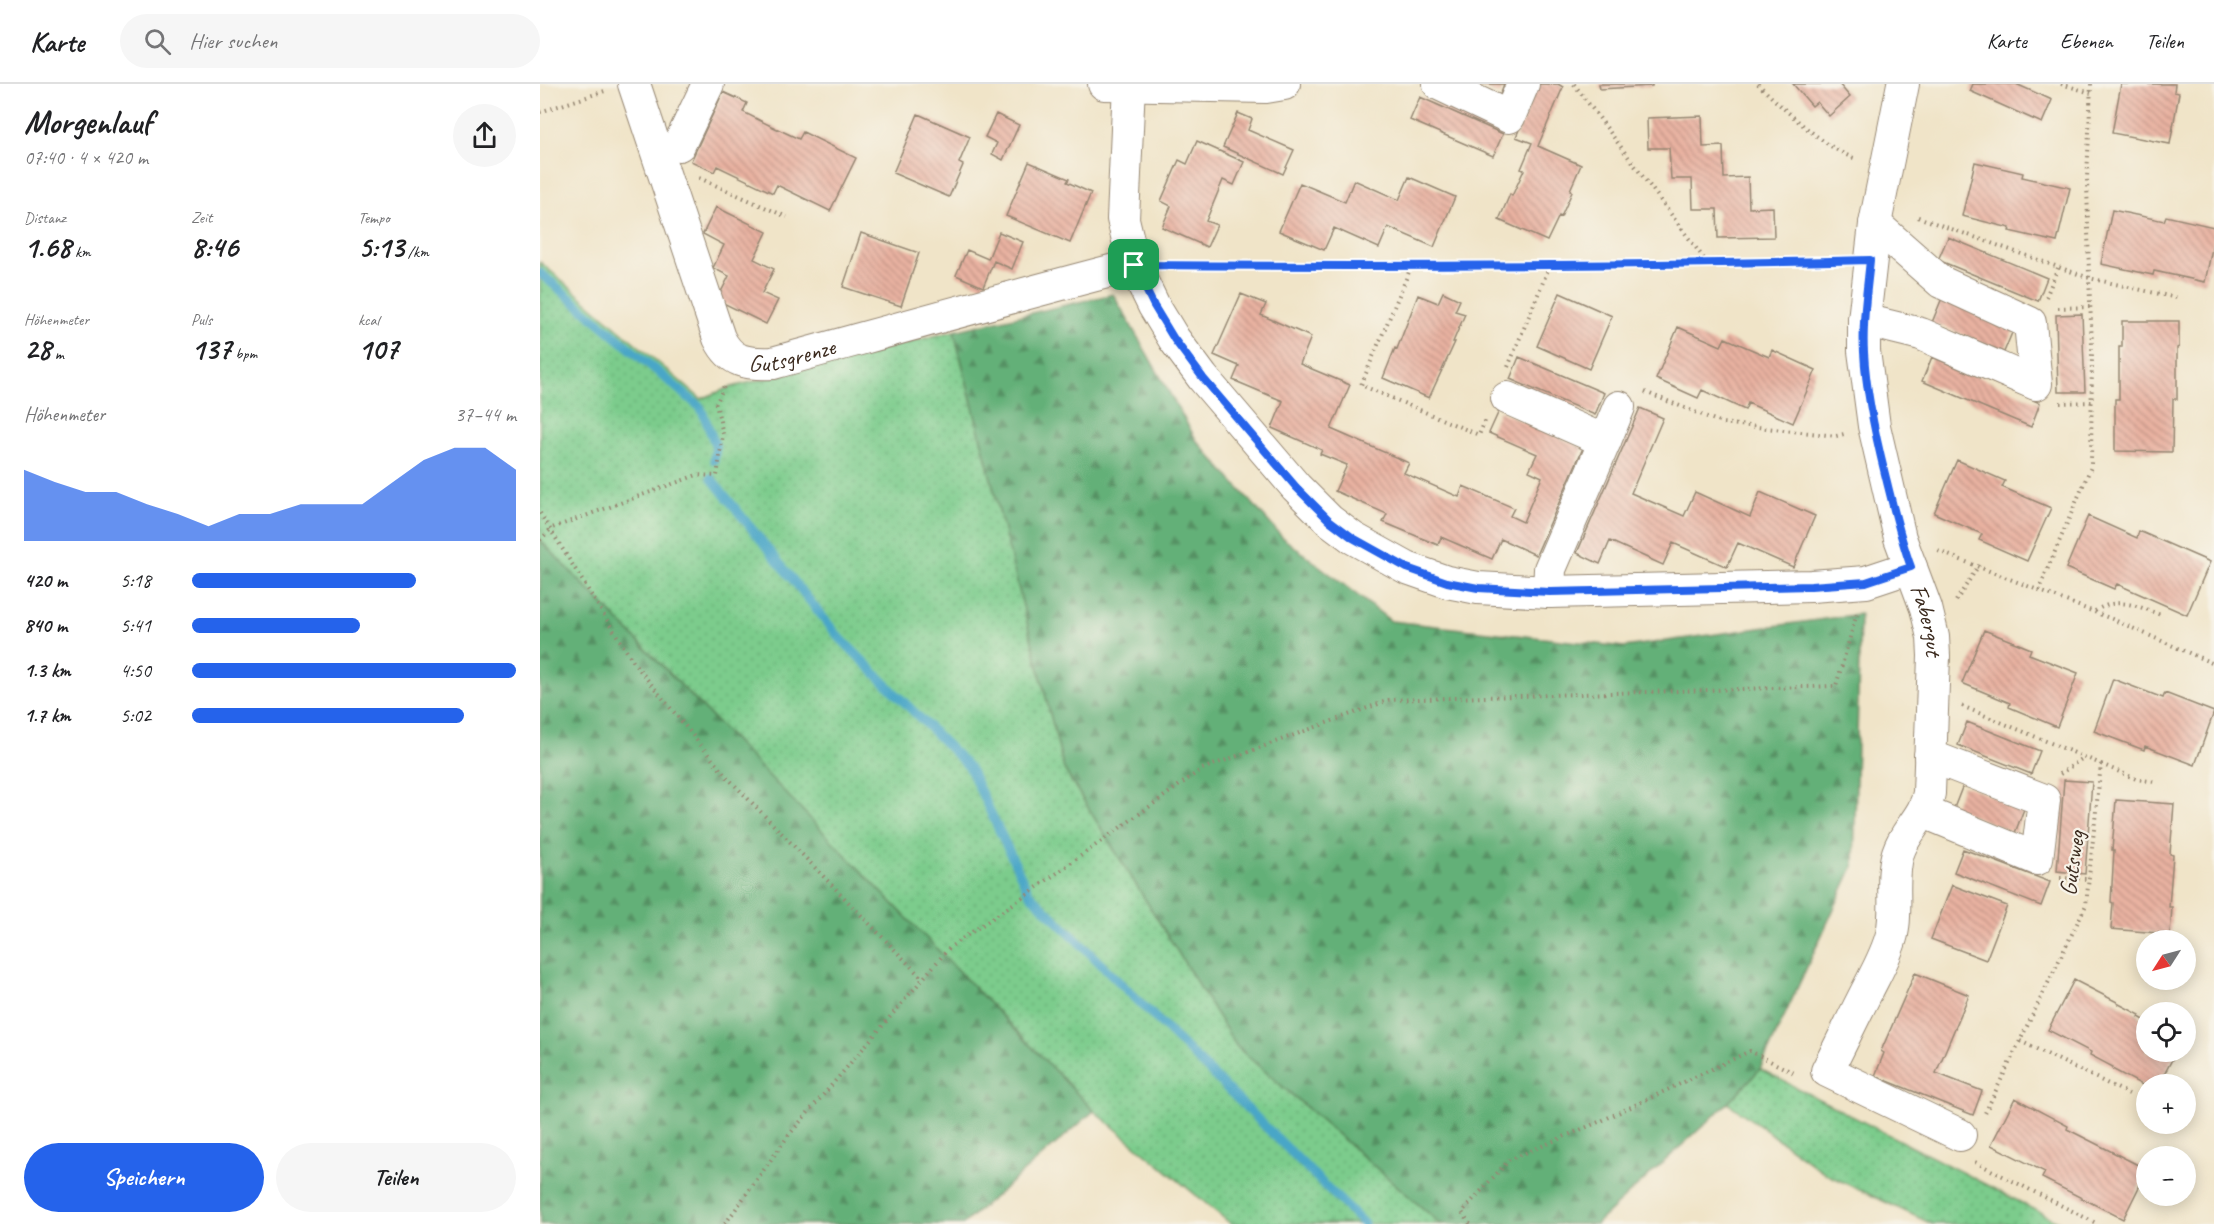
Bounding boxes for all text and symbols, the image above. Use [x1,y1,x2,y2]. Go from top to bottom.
search box [120,14,540,68]
text: Karte [30,24,84,59]
icon: search [141,25,174,58]
text: Hier suchen [189,27,278,55]
text: Karte [1987,28,2027,54]
text: Ebenen [2060,28,2113,54]
text: Teilen [2146,28,2184,54]
text: Morgenlauf [24,101,152,143]
button: share [453,104,516,167]
text: 07:40 · 4 × 420 m [24,145,148,170]
text: Distanz [24,208,66,228]
text: Zeit [191,208,212,228]
text: Tempo [358,208,390,228]
text: 1.68 [24,228,71,266]
text: 8:46 [191,228,238,266]
text: 5:13 [358,228,404,266]
pin [1108,239,1159,290]
text: km [71,242,91,262]
text: /km [404,242,429,262]
icon: arrive [1117,248,1150,281]
text: Höhenmeter [24,310,89,330]
text: Puls [191,310,212,330]
text: kcal [358,310,379,330]
text: 28 [24,330,51,368]
text: 137 [191,330,231,368]
text: 107 [358,330,398,368]
street label: Gutsgrenze [748,331,840,379]
text: m [51,344,64,364]
text: bpm [231,344,257,364]
text: Höhenmeter [24,402,105,427]
text: 37–44 m [455,402,516,427]
text: 420 m [24,568,67,593]
text: 5:18 [120,568,151,593]
street label: Fabergut [1904,580,1949,659]
text: 840 m [24,613,67,638]
text: 5:41 [120,613,151,638]
text: 1.3 km [24,658,71,683]
text: 4:50 [120,658,151,683]
text: 1.7 km [24,703,70,728]
text: 5:02 [120,703,151,728]
street label: Gutsweg [2053,827,2092,897]
north arrow [2136,930,2196,990]
map controls [2136,930,2196,1206]
button: locate [2136,1002,2196,1062]
button: + [2136,1074,2196,1134]
button: Speichern [24,1143,264,1212]
button: Teilen [276,1143,516,1212]
button: − [2136,1146,2196,1206]

